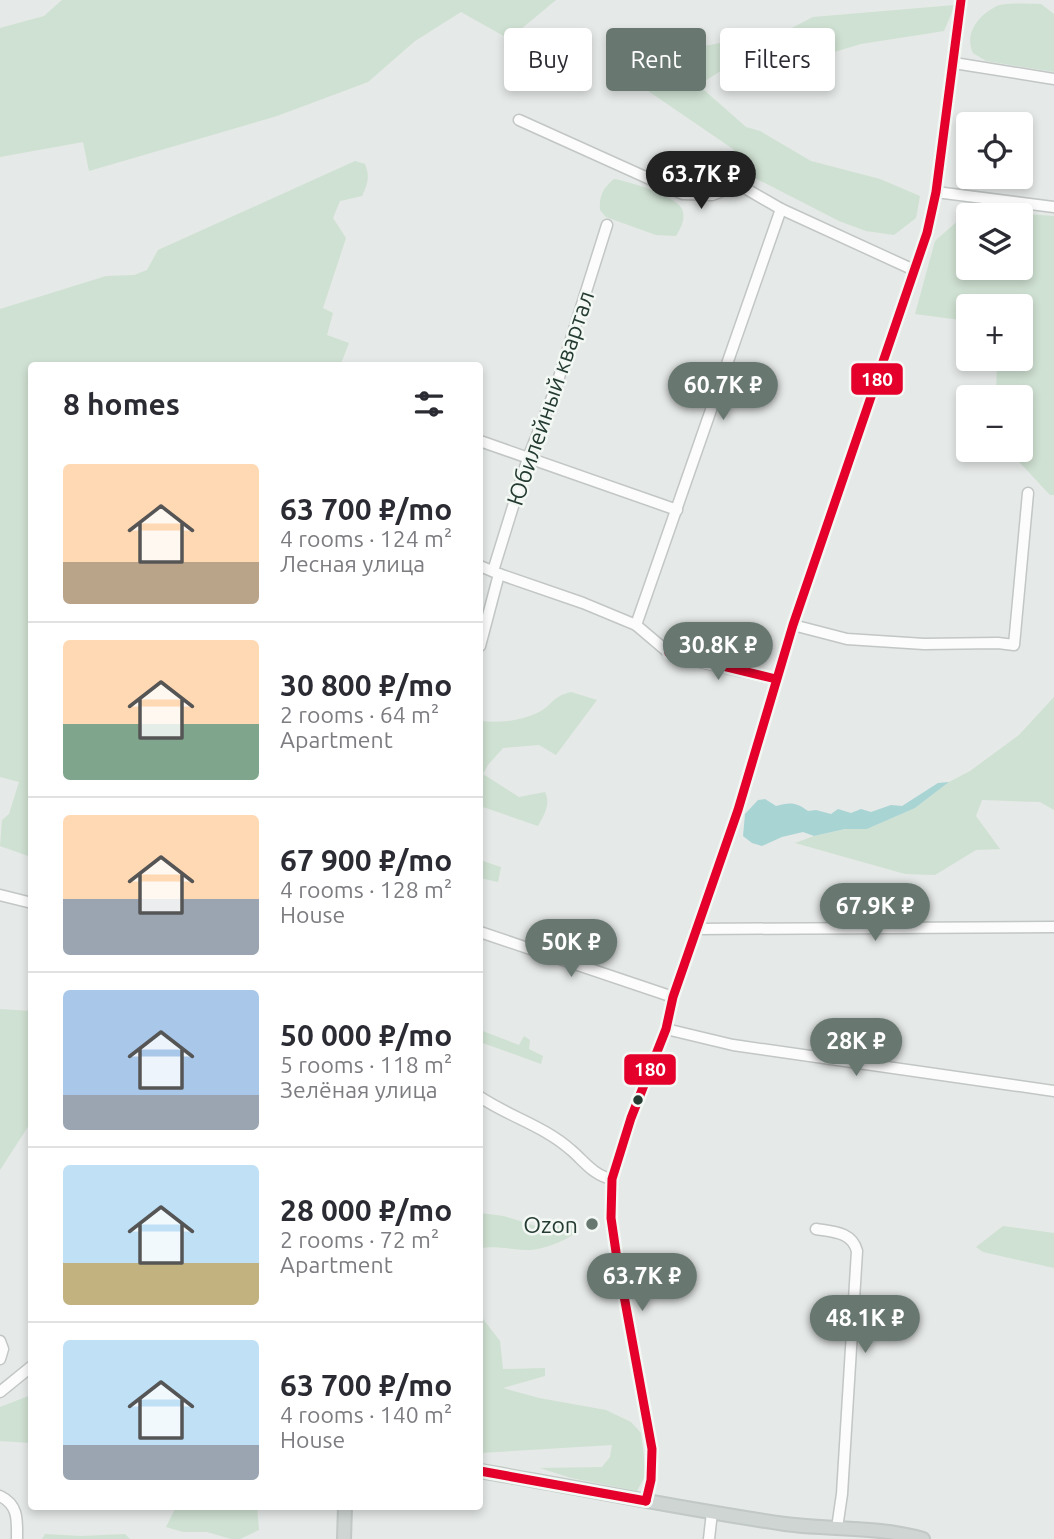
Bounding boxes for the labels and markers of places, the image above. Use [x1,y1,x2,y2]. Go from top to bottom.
pin: 63.7K ₽ [636,152,766,211]
pin: 60.7K ₽ [658,362,788,422]
pin: 30.8K ₽ [653,622,783,682]
pin: 67.9K ₽ [810,884,940,943]
pin: 50K ₽ [522,920,620,979]
pin: 28K ₽ [807,1018,905,1078]
unlabelled marker [631,1093,645,1107]
place label: Ozon [523,1212,578,1237]
marker: Ozon [584,1216,600,1232]
pin: 63.7K ₽ [577,1254,707,1313]
pin: 48.1K ₽ [800,1296,930,1355]

